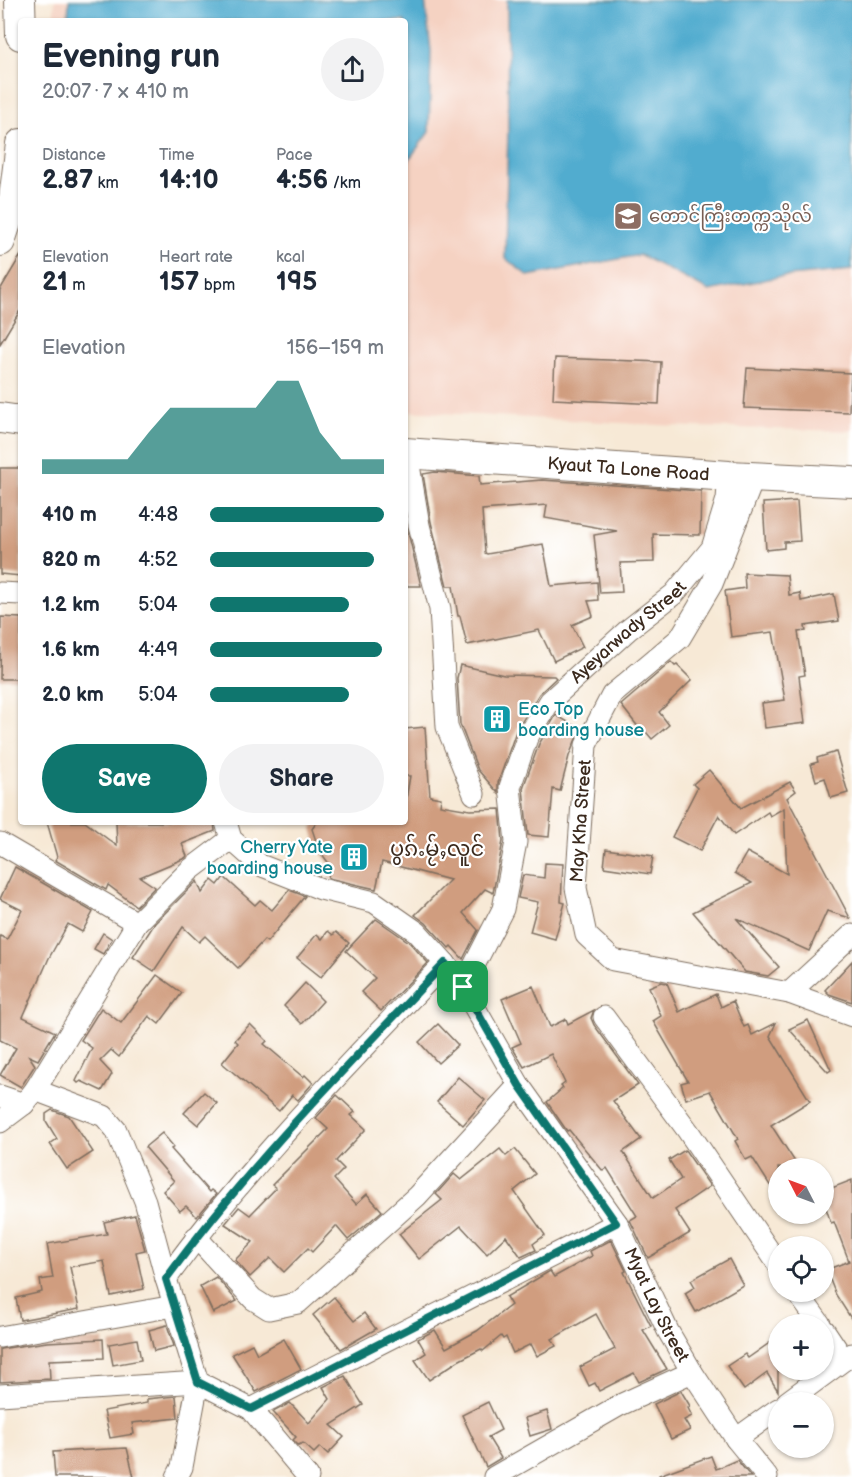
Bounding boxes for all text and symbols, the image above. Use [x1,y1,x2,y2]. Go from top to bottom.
text: Evening run [42,37,220,77]
button: share [321,38,384,101]
text: 20:07 · 7 × 410 m [42,80,189,104]
text: Distance [42,146,106,165]
text: Time [159,146,194,165]
text: Pace [276,146,312,165]
text: 2.87 [42,165,93,196]
text: 14:10 [159,165,219,196]
text: 4:56 [276,165,328,196]
text: km [93,174,119,193]
text: /km [328,174,361,193]
school or university icon: တောင်ကြီးတက္ကသိုလ် [612,200,644,232]
place label: တောင်ကြီးတက္ကသိုလ် [649,202,812,231]
text: Elevation [42,248,109,267]
text: Heart rate [159,248,233,267]
text: kcal [276,248,305,267]
text: 21 [42,267,68,298]
text: 157 [159,267,199,298]
text: 195 [276,267,317,298]
text: m [68,276,86,295]
text: bpm [199,276,235,295]
text: Elevation [42,336,125,360]
text: 156–159 m [287,336,384,360]
street label: Kyaut Ta Lone Road [547,453,710,485]
text: 410 m [42,503,97,527]
text: 4:48 [138,503,178,527]
text: 820 m [42,548,101,572]
text: 4:52 [138,548,178,572]
street label: Ayeyarwady Street [566,577,691,688]
text: 1.2 km [42,593,100,617]
text: 5:04 [138,593,177,617]
text: 1.6 km [42,638,100,662]
text: 4:49 [138,638,178,662]
text: 2.0 km [42,683,104,707]
text: 5:04 [138,683,177,707]
place label: Eco Top boarding house [518,699,645,741]
building icon: Eco Top boarding house [481,703,513,735]
button: Save [42,744,207,813]
button: Share [219,744,384,813]
street label: May Kha Street [566,758,596,883]
district label: ပွၵ်ႉမႂ်ႇလူင် [390,833,484,866]
place label: Cherry Yate boarding house [207,837,333,879]
building icon: Cherry Yate boarding house [338,841,370,873]
pin [437,961,488,1012]
icon: arrive [446,970,479,1003]
north arrow [768,1158,834,1224]
map controls [768,1158,834,1458]
button: locate [768,1236,834,1302]
street label: Myat Lay Street [620,1244,694,1366]
button: + [768,1314,834,1380]
button: − [768,1392,834,1458]

